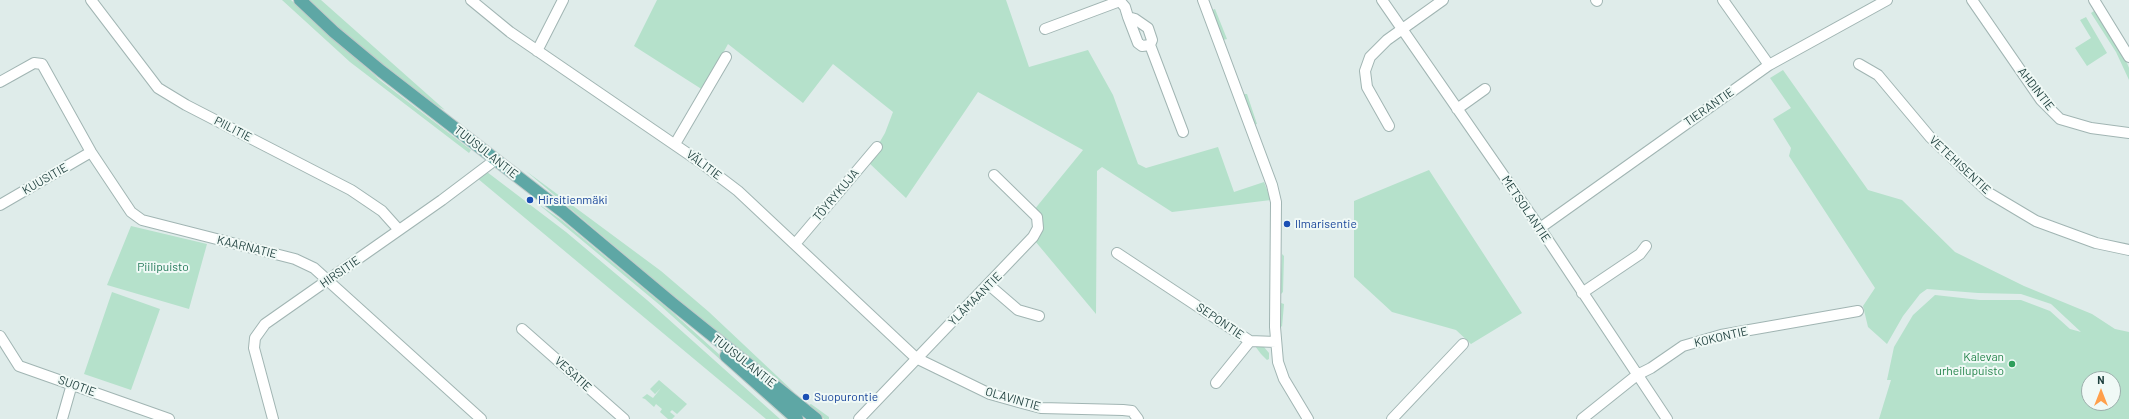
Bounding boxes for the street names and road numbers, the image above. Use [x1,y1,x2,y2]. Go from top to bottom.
street label: AHDINTIE [2015,64,2057,114]
street label: TIERANTIE [1681,85,1737,129]
street label: PIILITIE [212,113,254,145]
street label: TUUSULANTIE [451,123,521,181]
street label: VETEHISENTIE [1926,133,1994,197]
street label: VÄLITIE [684,147,724,183]
street label: KUUSITIE [20,160,70,198]
street label: TÖYRYKUJA [810,166,862,224]
street label: METSOLANTIE [1498,173,1554,245]
street label: KAARNATIE [215,233,279,261]
street label: HIRSITIE [317,253,363,291]
street label: YLÄMAANTIE [945,269,1005,329]
street label: SEPONTIE [1194,300,1246,342]
street label: KOKONTIE [1693,324,1749,350]
street label: TUUSULANTIE [709,332,779,390]
street label: VESATIE [552,354,594,394]
street label: SUOTIE [56,373,98,399]
street label: OLAVINTIE [984,384,1042,414]

